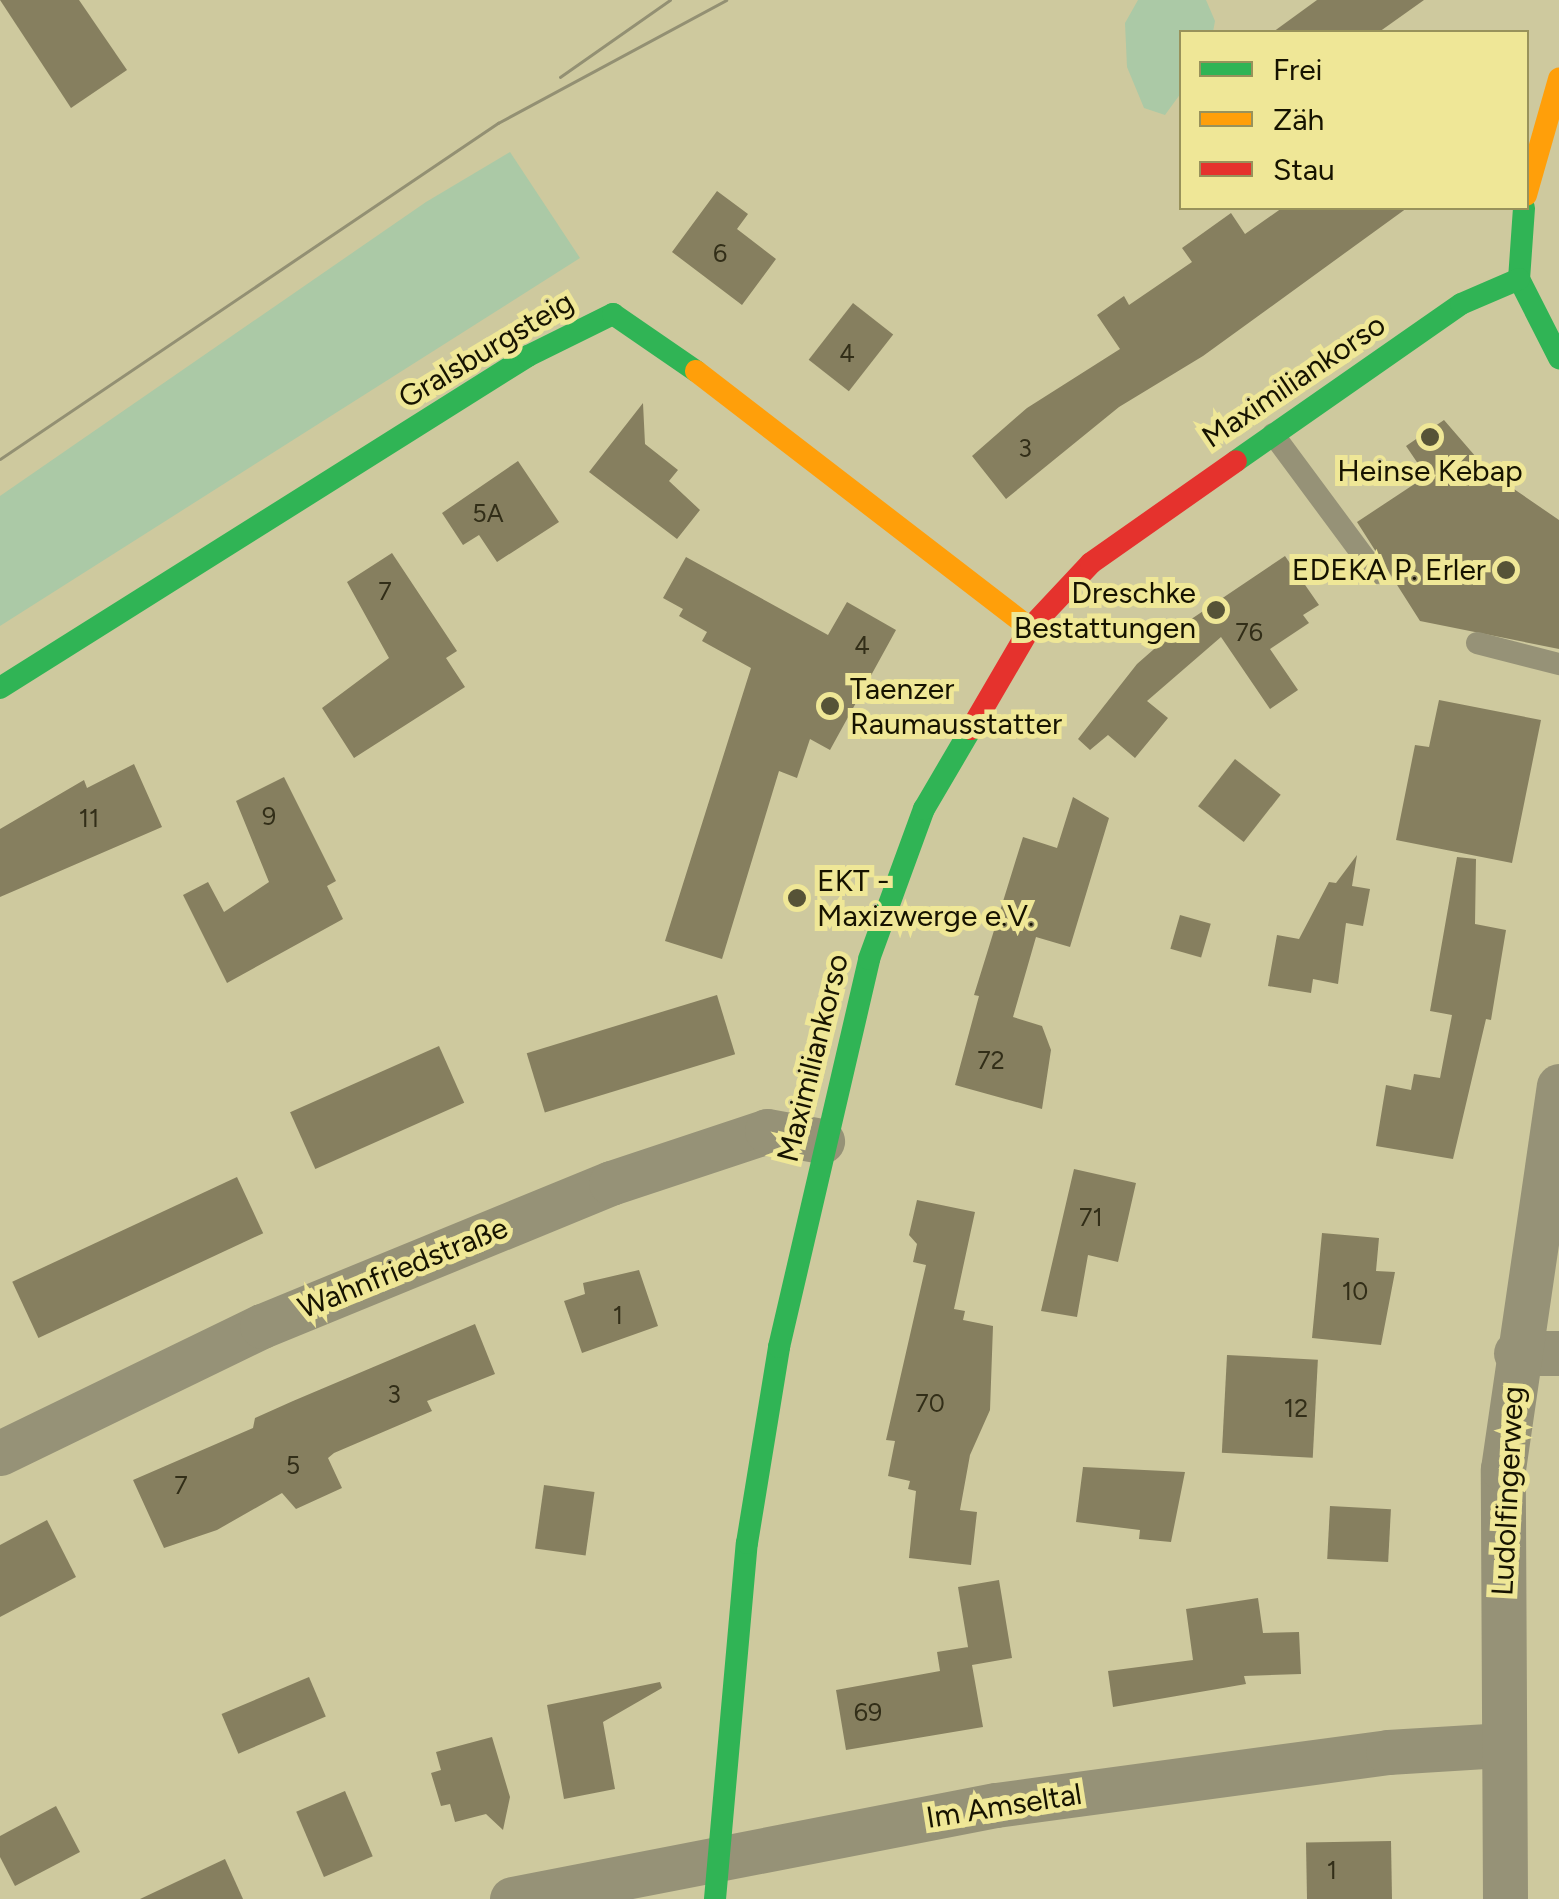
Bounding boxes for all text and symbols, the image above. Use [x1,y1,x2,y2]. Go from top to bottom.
legend [1179,30,1529,210]
text: Frei [1273,51,1322,88]
text: Zäh [1273,101,1324,138]
text: Stau [1273,151,1335,188]
house number: 6 [713,238,727,268]
street label: Gralsburgsteig [392,284,580,416]
street label: Maximiliankorso [1196,306,1392,456]
house number: 4 [839,338,855,368]
marker: Heinse Kebap [1419,426,1441,448]
house number: 3 [1018,433,1032,463]
place label: Heinse Kebap [1337,453,1523,489]
house number: 5A [472,498,504,528]
place label: EDEKA P. Erler [1292,552,1486,588]
marker: EDEKA P. Erler [1495,559,1517,581]
place label: Dreschke Bestattungen [1014,575,1196,646]
house number: 7 [378,576,392,606]
marker: Dreschke Bestattungen [1205,599,1227,621]
house number: 76 [1235,617,1263,647]
house number: 4 [854,630,870,660]
place label: Taenzer Raumausstatter [850,671,1062,742]
marker: Taenzer Raumausstatter [819,695,841,717]
house number: 9 [262,801,276,831]
house number: 11 [79,803,99,833]
place label: EKT - Maxizwerge e.V. [817,863,1034,934]
marker: EKT - Maxizwerge e.V. [786,887,808,909]
street label: Maximiliankorso [770,950,856,1166]
house number: 72 [977,1045,1005,1075]
house number: 71 [1079,1202,1103,1232]
street label: Wahnfriedstraße [293,1210,513,1326]
house number: 10 [1342,1276,1368,1306]
house number: 1 [613,1300,623,1330]
house number: 3 [387,1379,401,1409]
street label: Ludolfingerweg [1485,1385,1531,1597]
house number: 70 [915,1388,945,1418]
house number: 12 [1284,1393,1308,1423]
house number: 5 [286,1450,300,1480]
house number: 7 [174,1470,188,1500]
house number: 69 [854,1697,882,1727]
street label: Im Amseltal [924,1776,1084,1836]
house number: 1 [1327,1855,1337,1885]

